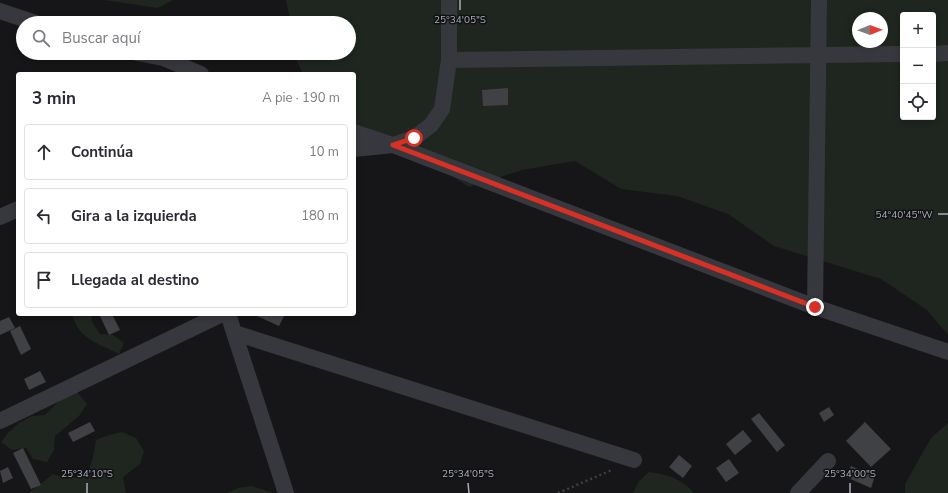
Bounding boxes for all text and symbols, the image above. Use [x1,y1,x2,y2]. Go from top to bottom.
north arrow [852,12,888,48]
map controls [900,12,936,120]
button: + [900,12,936,48]
text: 25°34'05"S [434,13,486,27]
search box [16,16,356,60]
icon: search [30,27,52,49]
text: Buscar aquí [62,28,140,48]
button: − [900,48,936,84]
button: locate [900,84,936,120]
text: 3 min [32,87,76,110]
text: A pie · 190 m [262,89,340,107]
route start [405,129,423,147]
icon: ahead [33,141,55,163]
text: Continúa [71,142,133,162]
text: 10 m [309,143,339,161]
icon: left [33,205,55,227]
text: Gira a la izquierda [71,206,197,226]
text: 180 m [301,207,339,225]
text: 54°40'45"W [876,208,932,222]
icon: arrive [33,269,55,291]
text: Llegada al destino [71,270,199,290]
route end [806,298,824,316]
text: 25°34'10"S [61,467,113,481]
text: 25°34'05"S [442,467,494,481]
text: 25°34'00"S [824,467,876,481]

